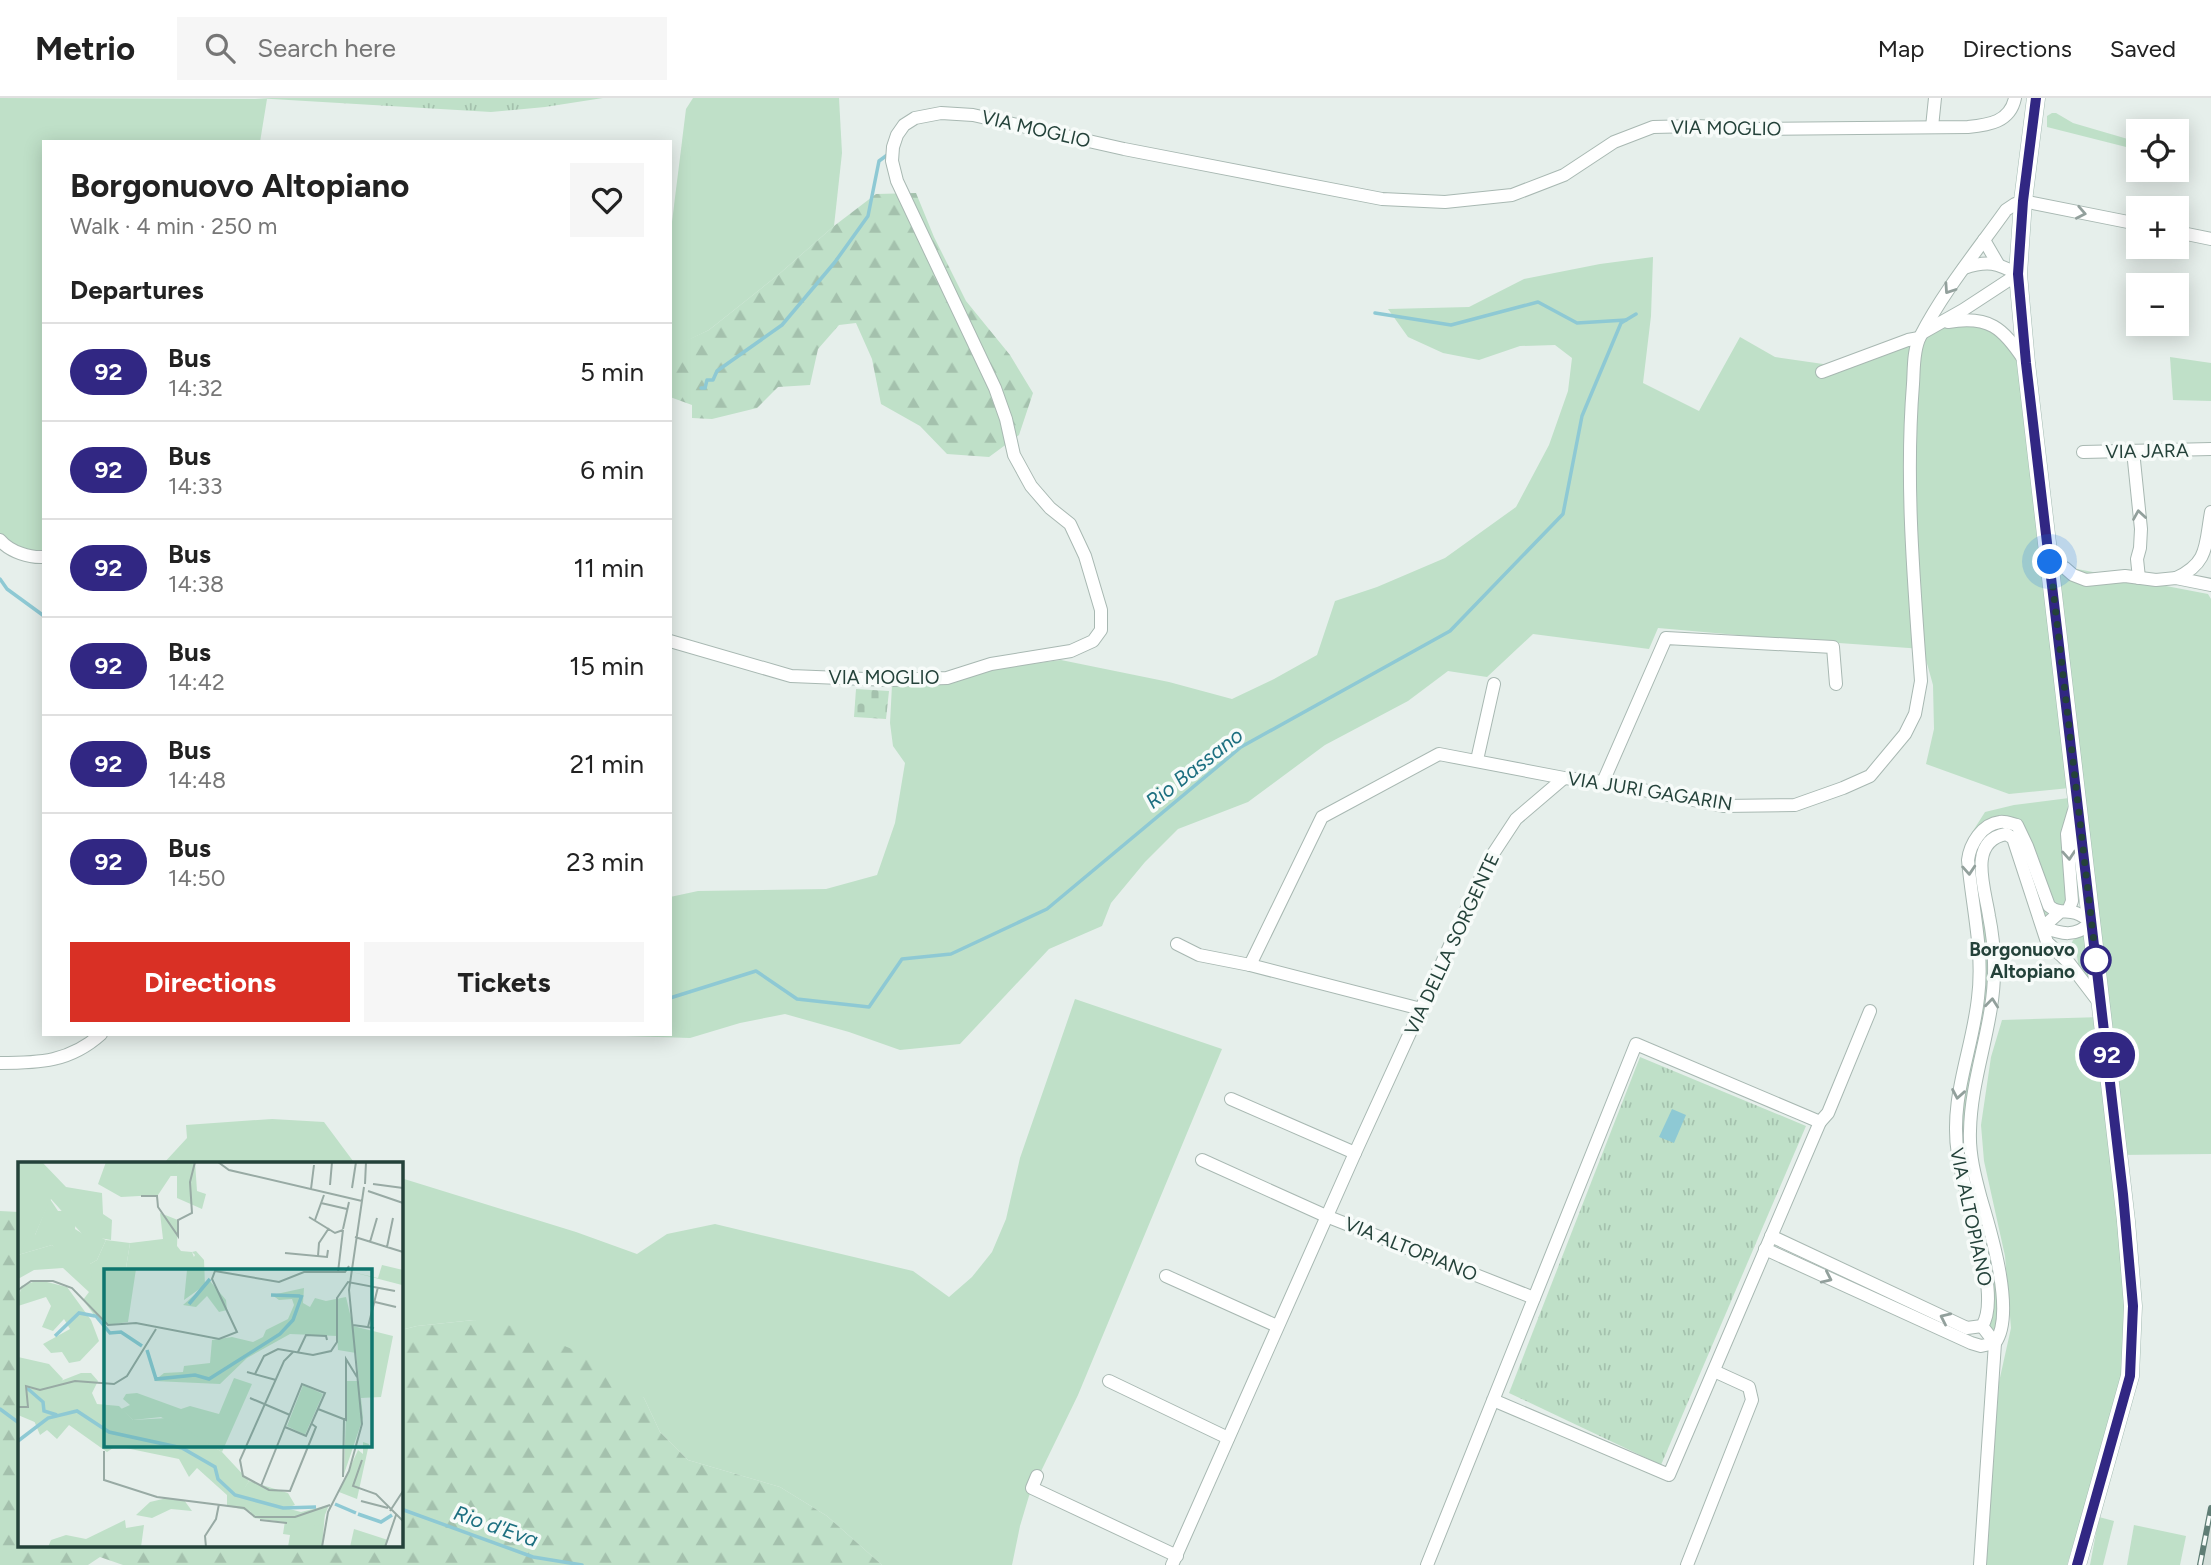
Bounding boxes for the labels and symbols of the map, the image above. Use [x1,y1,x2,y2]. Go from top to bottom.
street label: VIA MOGLIO [979,105,1093,153]
street label: VIA MOGLIO [1670,116,1782,140]
one-way arrow [2075,204,2087,219]
one-way arrow [1945,281,1957,294]
street label: VIA JARA [2105,439,2189,463]
one-way arrow [2132,509,2147,521]
your location [2032,544,2067,579]
street label: VIA MOGLIO [829,666,939,689]
water label: Rio Bassano [1140,722,1248,814]
street label: VIA JURI GAGARIN [1566,767,1734,815]
street label: VIA DELLA SORGENTE [1400,849,1504,1039]
one-way arrow [2061,850,2076,861]
one-way arrow [1961,865,1976,876]
place label: Borgonuovo Altopiano [1969,938,2075,983]
marker: Borgonuovo Altopiano [2081,945,2111,975]
one-way arrow [1985,997,2000,1009]
line badge: 92 [2076,1032,2138,1078]
one-way arrow [1951,1088,1966,1100]
street label: VIA ALTOPIANO [1945,1146,1997,1288]
inset map [18,1162,402,1548]
street label: VIA ALTOPIANO [1341,1212,1481,1286]
one-way arrow [1820,1270,1833,1284]
one-way arrow [1940,1312,1953,1326]
water label: Rio d'Eva [451,1500,541,1552]

